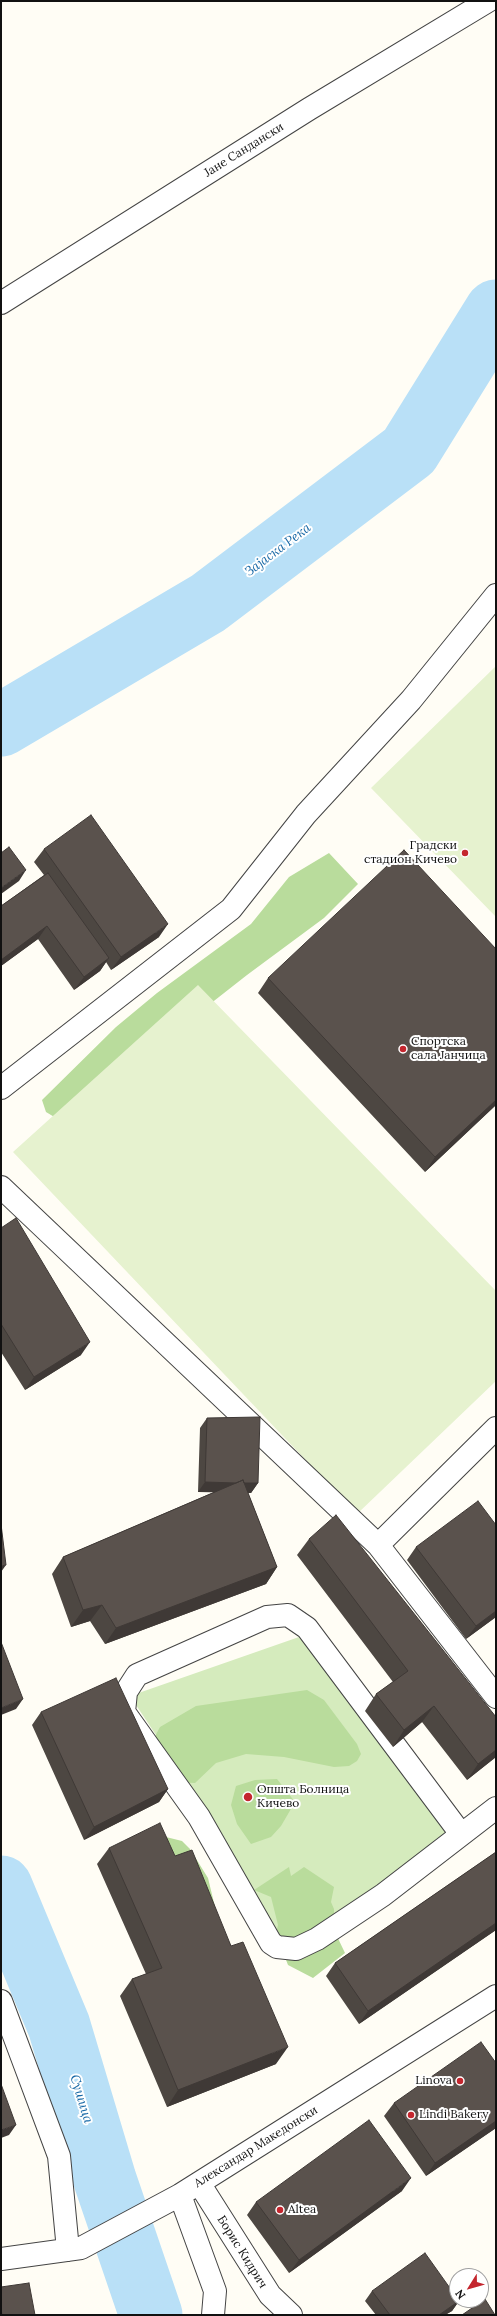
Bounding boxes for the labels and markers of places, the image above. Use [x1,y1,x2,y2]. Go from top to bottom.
place label: Градски стадион Кичево [364,839,457,867]
marker: Градски стадион Кичево [460,848,470,858]
place label: Спортска сала Јанчица [411,1035,486,1063]
marker: Спортска сала Јанчица [398,1044,408,1054]
place label: Општа Болница Кичево [257,1783,349,1811]
marker: Општа Болница Кичево [242,1791,254,1803]
place label: Linova [415,2074,452,2088]
marker: Linova [455,2076,465,2086]
place label: Lindi Bakery [419,2108,489,2122]
marker: Lindi Bakery [406,2110,416,2120]
place label: Altea [288,2203,316,2217]
marker: Altea [275,2205,285,2215]

